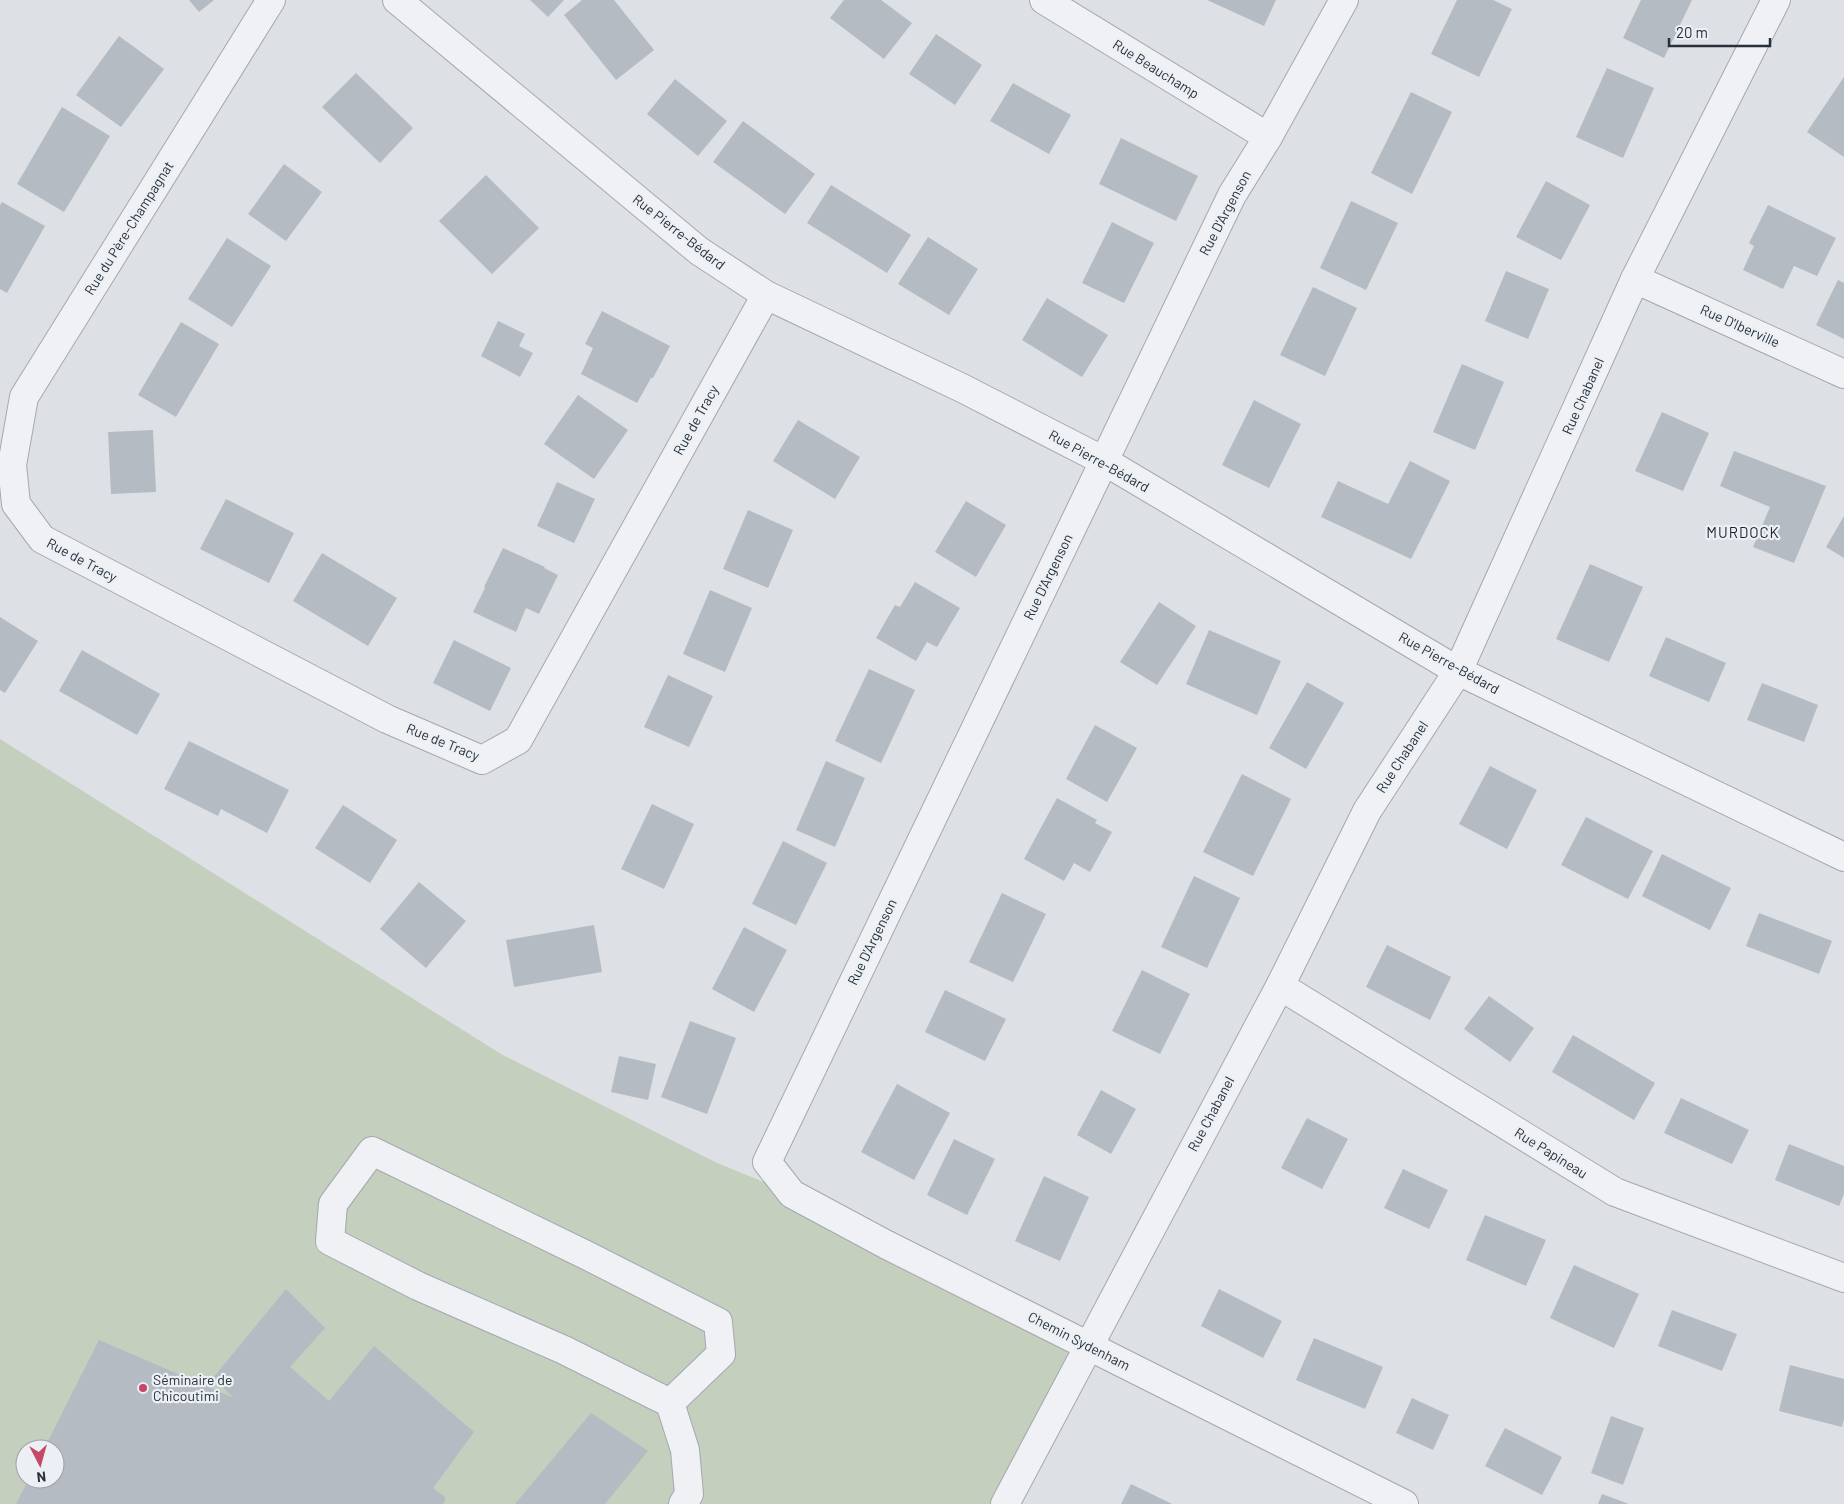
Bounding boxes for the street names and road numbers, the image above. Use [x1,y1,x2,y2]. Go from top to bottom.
street label: Rue Beauchamp [1110,35,1203,102]
street label: Rue du Père-Champagnat [80,158,177,298]
street label: Rue D'Argenson [1195,167,1254,258]
street label: Rue Pierre-Bédard [630,190,729,273]
street label: Rue D'Iberville [1698,300,1783,351]
street label: Rue Chabanel [1558,355,1607,437]
street label: Rue de Tracy [669,381,722,458]
street label: Rue Pierre-Bédard [1046,426,1153,495]
street label: Rue D'Argenson [1019,531,1076,623]
street label: Rue de Tracy [44,534,121,585]
street label: Rue Pierre-Bédard [1396,628,1503,697]
street label: Rue Chabanel [1372,718,1431,796]
street label: Rue de Tracy [404,719,483,764]
street label: Rue D'Argenson [843,896,900,988]
street label: Rue Chabanel [1184,1073,1237,1154]
street label: Rue Papineau [1512,1124,1591,1182]
street label: Chemin Sydenham [1025,1308,1133,1374]

